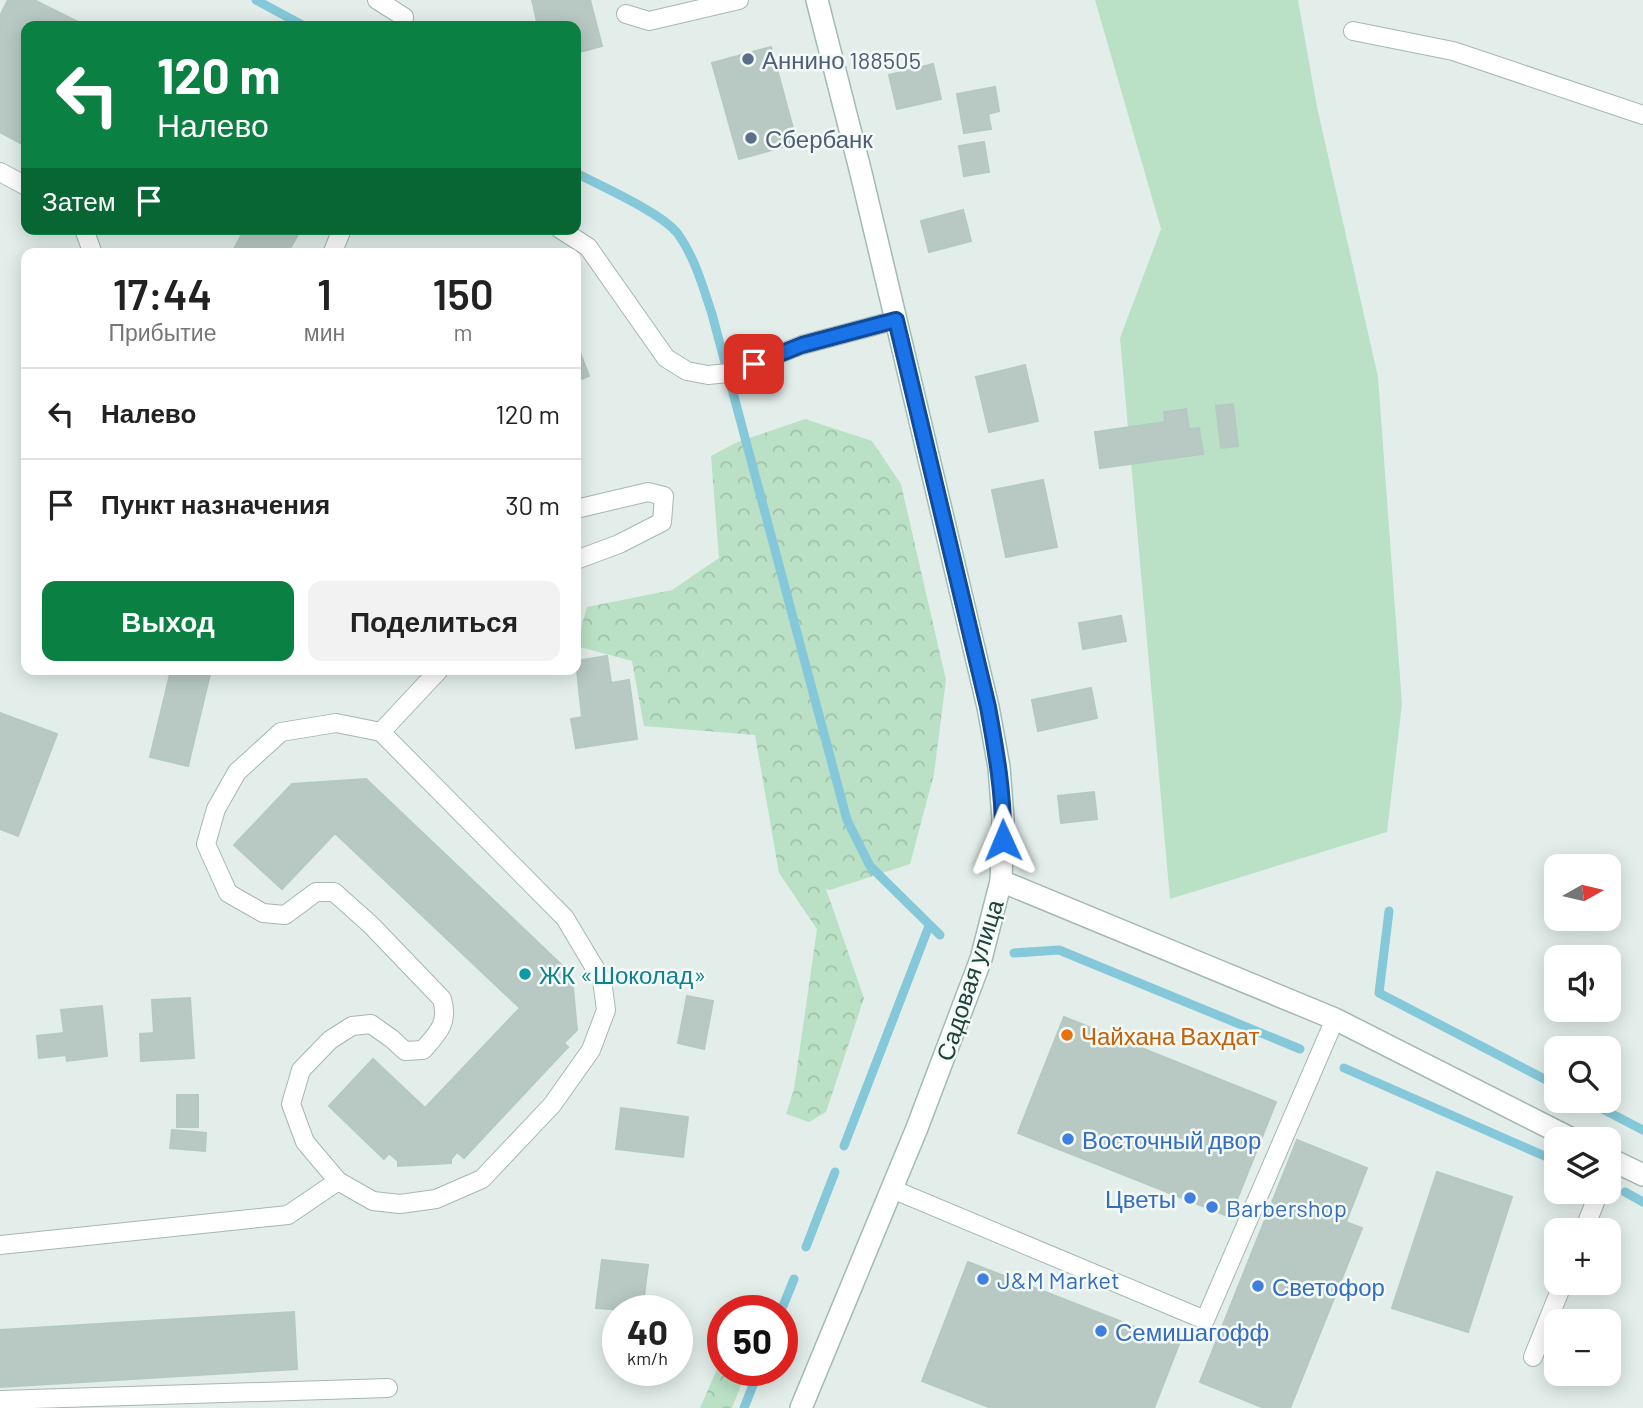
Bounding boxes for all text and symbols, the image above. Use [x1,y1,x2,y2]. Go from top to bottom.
text: 120 m [157,45,280,104]
place label: Аннино 188505 [762,45,921,74]
icon: left [42,49,133,140]
marker: Аннино 188505 [740,51,756,67]
text: Налево [157,105,269,143]
place label: Сбербанк [765,124,873,153]
marker: Сбербанк [743,130,759,146]
icon: arrive [130,182,168,220]
text: Затем [42,185,116,216]
text: 17:44 [113,268,212,318]
text: 1 [317,268,332,318]
text: 150 [433,268,494,318]
text: Прибытие [108,318,216,346]
text: мин [304,318,345,346]
text: m [454,318,473,346]
pin [724,334,784,394]
icon: arrive [735,345,773,383]
icon: left [42,395,80,433]
text: Налево [101,397,196,428]
text: 120 m [496,398,560,429]
icon: arrive [42,486,80,524]
text: Пункт назначения [101,488,330,519]
text: 30 m [505,489,560,520]
button: Выход [42,581,294,661]
button: Поделиться [308,581,560,661]
position arrow [966,803,1040,877]
north arrow [1544,854,1620,931]
map controls [1544,854,1621,1386]
street label: Садовая улица [929,895,1009,1064]
button: sound [1544,945,1621,1022]
place label: ЖК «Шоколад» [539,960,706,989]
marker: ЖК «Шоколад» [517,966,533,982]
place label: Чайхана Вахдат [1081,1021,1259,1050]
marker: Чайхана Вахдат [1059,1027,1075,1043]
button: search [1544,1036,1621,1113]
place label: Восточный двор [1082,1125,1261,1154]
button: layers [1544,1127,1621,1204]
marker: Восточный двор [1060,1131,1076,1147]
place label: Цветы [1105,1184,1176,1213]
marker: Цветы [1182,1190,1198,1206]
place label: Barbershop [1226,1193,1347,1222]
marker: Barbershop [1204,1199,1220,1215]
button: + [1544,1218,1621,1295]
place label: J&M Market [997,1265,1120,1294]
marker: J&M Market [975,1271,991,1287]
place label: Светофор [1272,1272,1385,1301]
marker: Светофор [1250,1278,1266,1294]
speed limit sign: 50 [707,1295,798,1386]
button: − [1544,1309,1621,1386]
text: 40 [627,1310,668,1352]
place label: Семишагофф [1115,1317,1269,1346]
marker: Семишагофф [1093,1323,1109,1339]
text: km/h [627,1347,668,1369]

